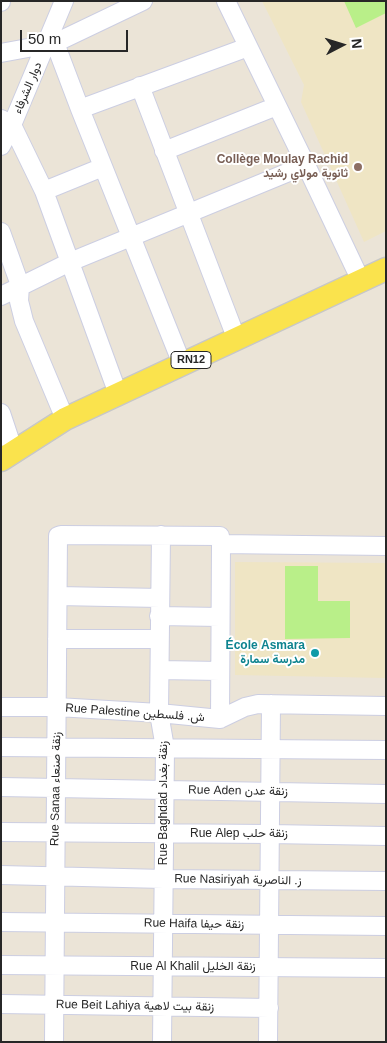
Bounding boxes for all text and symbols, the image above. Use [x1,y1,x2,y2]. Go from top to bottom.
scale bar [22,20,130,52]
north arrow [317,20,367,70]
text: 50 m [28,30,61,47]
text: N [349,38,365,49]
street label: دوار الشرفاء [11,60,45,116]
place label: Collège Moulay Rachid ثانوية مولاي رشيد [217,153,348,181]
marker: Collège Moulay Rachid ثانوية مولاي رشيد [352,161,364,173]
road number: RN12 [171,352,211,368]
place label: École Asmara مدرسة سمارة [226,639,305,667]
marker: École Asmara مدرسة سمارة [309,647,321,659]
street label: Rue Palestine ش. فلسطين [65,701,205,725]
street label: Rue Sanaa زنقة صنعاء [48,732,64,846]
street label: Rue Baghdad زنقة بغداد [157,741,171,865]
street label: Rue Aden زنقة عدن [188,783,288,799]
street label: Rue Alep زنقة حلب [190,827,288,841]
street label: Rue Nasiriyah ز. الناصرية [174,872,302,888]
street label: Rue Haifa زنقة حيفا [144,916,244,932]
street label: Rue Al Khalil زنقة الخليل [130,960,256,974]
street label: Rue Beit Lahiya زنقة بيت لاهية [56,997,214,1015]

